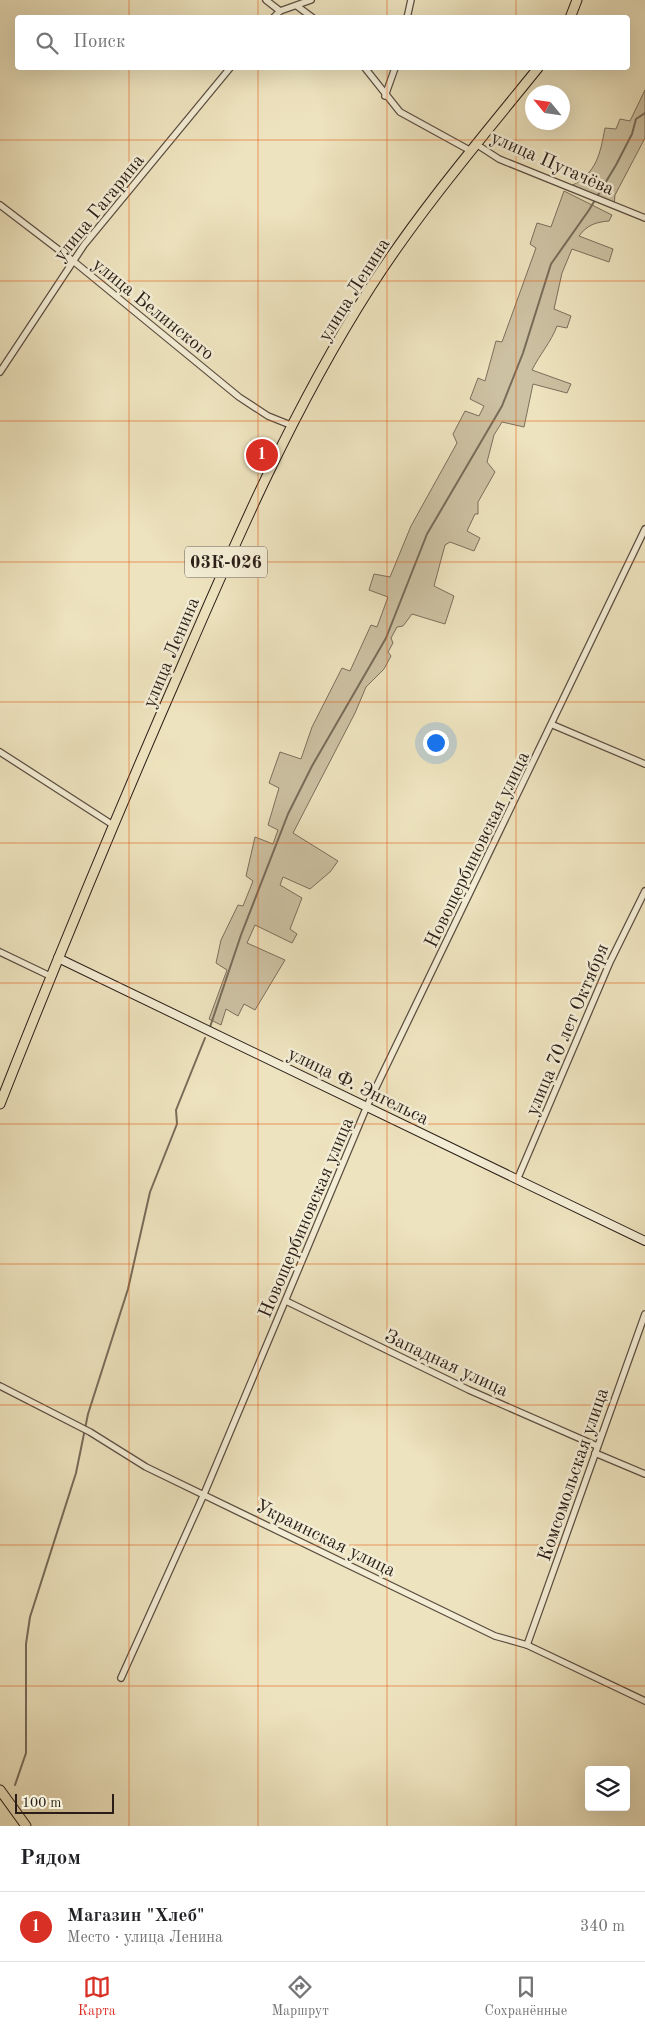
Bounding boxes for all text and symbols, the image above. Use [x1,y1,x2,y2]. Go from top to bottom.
search box [15,15,630,70]
icon: search [33,29,61,57]
text: Поиск [73,33,125,52]
north arrow [525,85,570,130]
street label: улица Пугачёва [487,129,617,200]
street label: улица Гагарина [51,151,149,266]
street label: улица Ленина [316,235,395,345]
street label: улица Белинского [88,255,217,365]
pin: 1 [246,436,278,474]
road number: 03К-026 [185,546,267,578]
street label: улица Ленина [141,594,204,711]
your location [423,730,449,756]
street label: Новощербиновская улица [422,749,534,951]
street label: улица 70 лет Октября [523,941,613,1119]
street label: улица Ф. Энгельса [284,1045,432,1130]
street label: Новощербиновская улица [256,1114,358,1321]
street label: Западная улица [381,1327,511,1401]
street label: Комсомольская улица [536,1385,613,1564]
street label: Украинская улица [252,1497,399,1582]
map controls [585,1766,630,1811]
button: layers [585,1766,630,1811]
scale bar [15,1791,114,1814]
text: 100 m [22,1796,61,1810]
text: Рядом [20,1848,81,1869]
text: Магазин "Хлеб" [67,1907,205,1926]
text: 1 [31,1919,41,1935]
text: 340 m [580,1919,625,1935]
text: Место · улица Ленина [67,1930,223,1946]
tab: Карта [78,1973,116,2020]
tab: Маршрут [271,1973,329,2020]
tab: Сохранённые [485,1973,567,2020]

